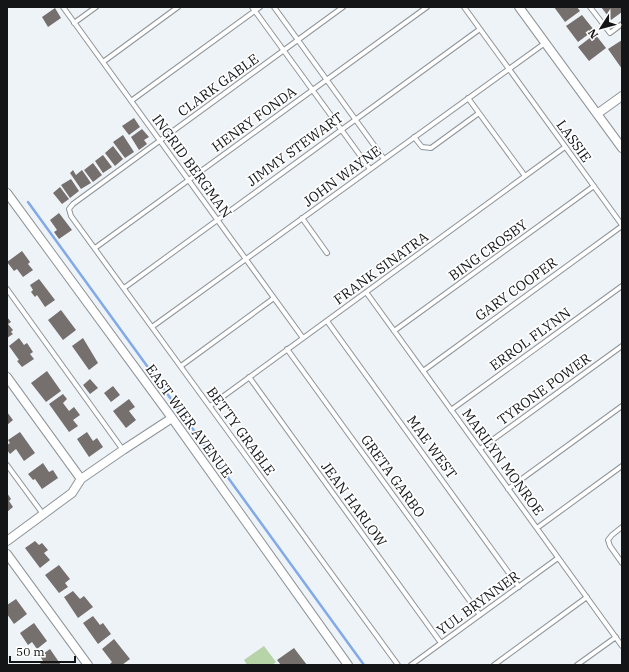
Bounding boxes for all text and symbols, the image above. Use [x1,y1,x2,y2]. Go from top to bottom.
north arrow [581,8,621,48]
text: N [585,26,601,42]
street label: CLARK GABLE [174,50,262,120]
street label: HENRY FONDA [208,82,300,156]
street label: JIMMY STEWART [243,108,347,190]
street label: INGRID BERGMAN [148,111,236,221]
street label: LASSIE [553,116,595,166]
street label: JOHN WAYNE [299,142,385,210]
street label: BING CROSBY [445,215,531,285]
street label: FRANK SINATRA [330,227,432,308]
street label: GARY COOPER [472,253,561,325]
street label: ERROL FLYNN [486,303,574,374]
street label: TYRONE POWER [494,349,595,429]
street label: EAST WIER AVENUE [142,361,236,481]
street label: BETTY GRABLE [203,383,279,479]
street label: MARILYN MONROE [458,405,548,519]
street label: MAE WEST [403,412,461,482]
street label: GRETA GARBO [357,431,429,521]
street label: JEAN HARLOW [317,458,391,550]
street label: YUL BRYNNER [433,567,523,639]
scale bar [10,638,75,664]
text: 50 m [16,644,45,659]

